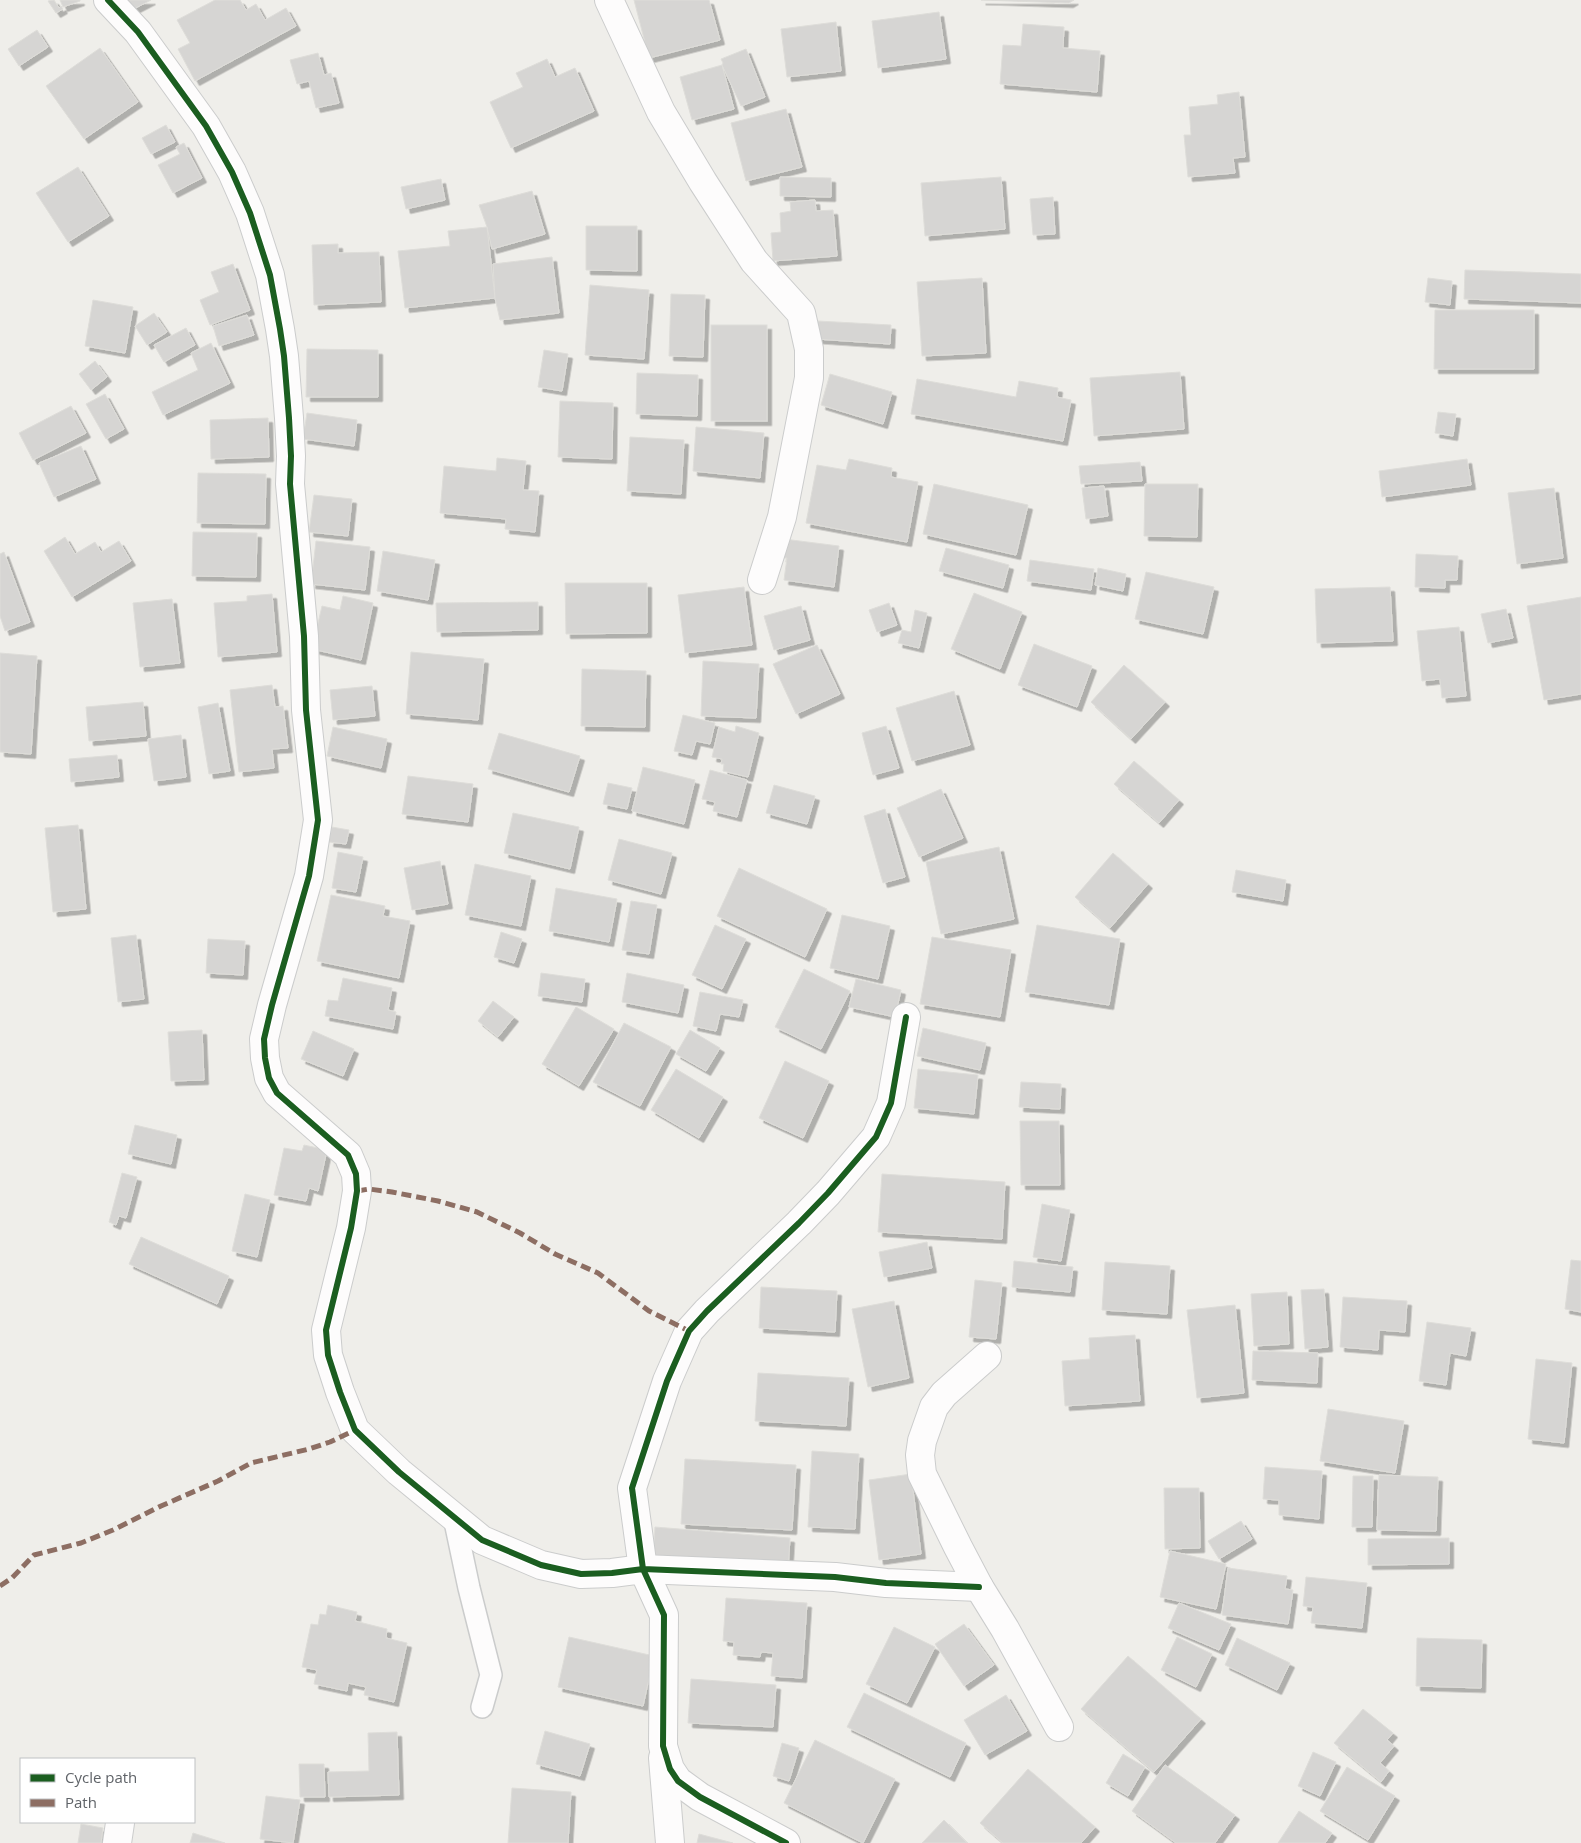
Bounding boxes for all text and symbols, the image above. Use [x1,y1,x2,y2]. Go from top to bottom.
legend [20,1758,195,1823]
text: Cycle path [65,1767,137,1787]
text: Path [65,1792,97,1812]

